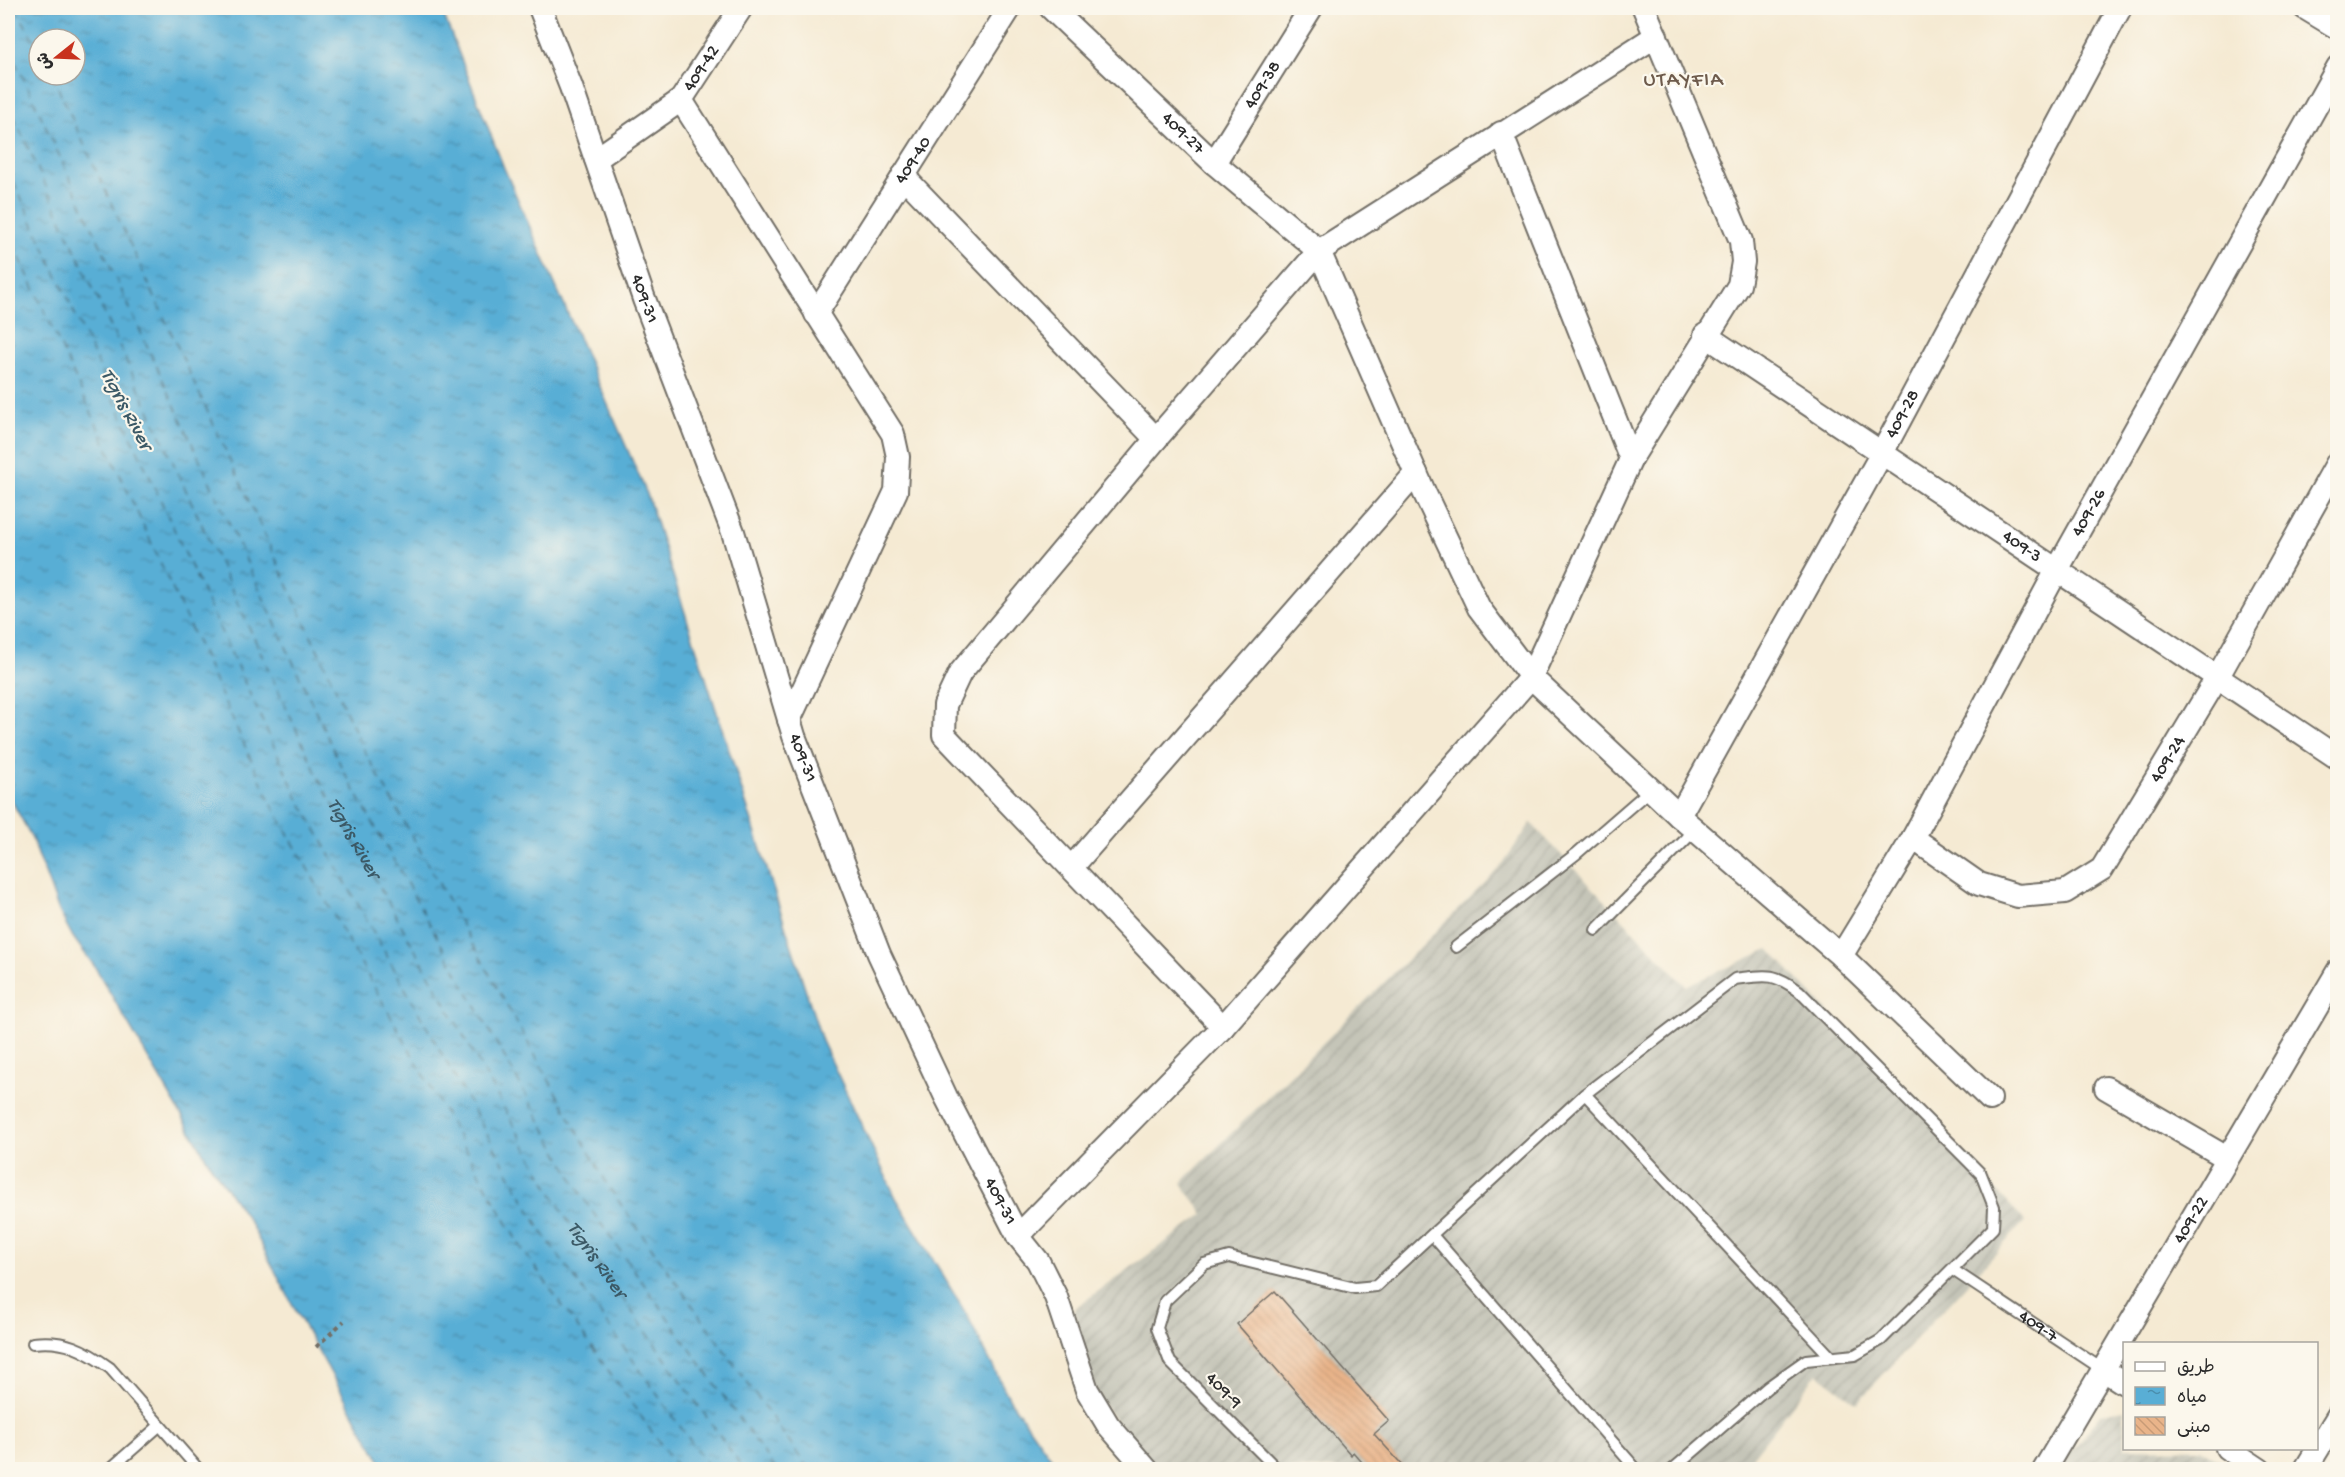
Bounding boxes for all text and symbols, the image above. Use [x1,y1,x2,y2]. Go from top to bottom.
north arrow [27,27,87,87]
street label: 409-42 [679,41,724,96]
text: ش [34,49,58,72]
street label: 409-38 [1240,57,1286,113]
district label: UTAYFIA [1643,69,1725,94]
street label: 409-27 [1157,108,1209,159]
street label: 409-40 [891,133,936,188]
street label: 409-31 [626,272,663,326]
water label: Tigris River [94,366,158,458]
street label: 409-28 [1881,386,1924,442]
street label: 409-26 [2067,484,2111,540]
street label: 409-3 [1998,526,2045,567]
street label: 409-31 [784,731,821,785]
street label: 409-24 [2146,732,2190,787]
water label: Tigris River [321,795,386,886]
street label: 409-31 [979,1174,1021,1229]
street label: 409-22 [2169,1193,2213,1247]
water label: Tigris River [561,1218,633,1306]
street label: 409-7 [2014,1306,2062,1347]
legend [2123,1342,2318,1450]
text: طريق [2177,1358,2215,1379]
street label: 409-9 [1201,1369,1245,1413]
text: مياه [2177,1388,2207,1409]
text: مبنى [2177,1418,2211,1439]

